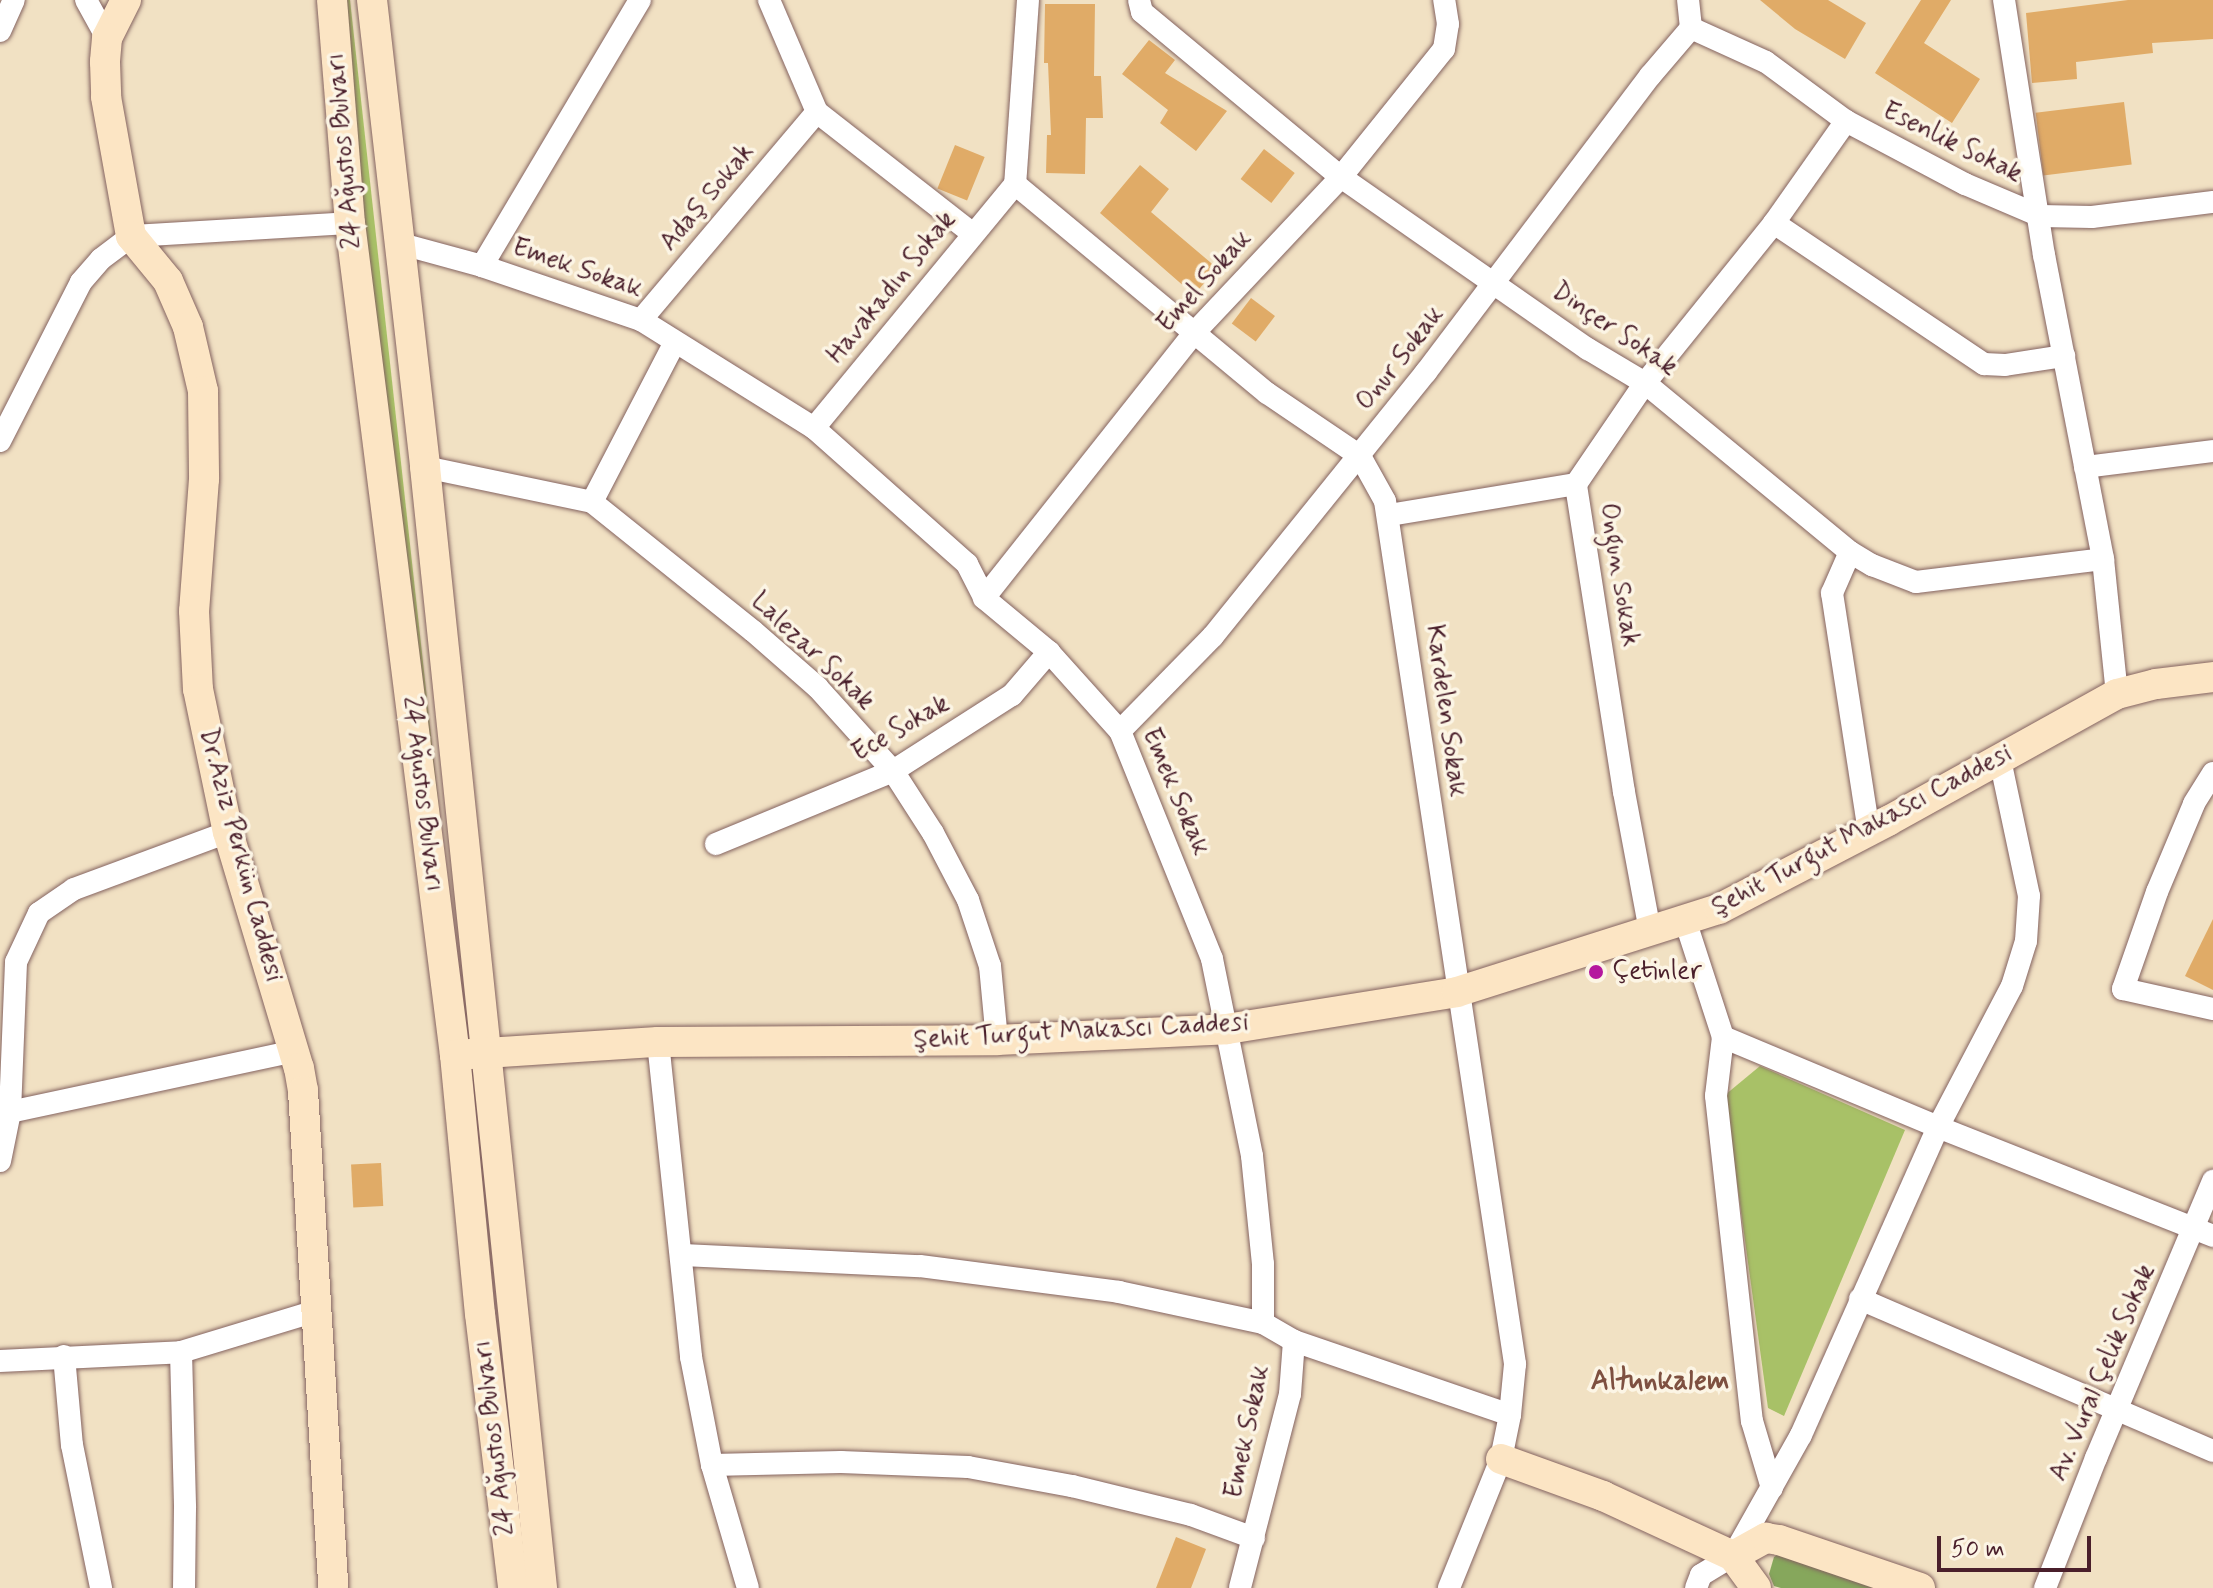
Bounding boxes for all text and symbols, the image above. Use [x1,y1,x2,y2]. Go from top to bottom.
street label: 24 Ağustos Bulvarı [321,51,369,251]
street label: Esenlik Sokak [1876,95,2028,191]
street label: Adaş Sokak [654,138,762,258]
street label: Havakadın Sokak [820,205,964,371]
street label: Emel Sokak [1151,224,1259,340]
street label: Emek Sokak [508,232,646,306]
street label: Dinçer Sokak [1545,276,1683,384]
street label: Onur Sokak [1351,301,1451,417]
street label: Ongun Sokak [1591,501,1645,649]
street label: Lalezar Sokak [743,586,881,718]
street label: Kardelen Sokak [1417,623,1473,799]
street label: Ece Sokak [845,688,957,770]
street label: 24 Ağustos Bulvarı [394,694,450,894]
street label: Emek Sokak [1134,724,1216,860]
street label: Dr.Aziz Perkün Caddesi [191,725,289,985]
street label: Şehit Turgut Makascı Caddesi [1710,740,2014,922]
place label: Çetinler [1612,956,1702,988]
marker: Çetinler [1587,963,1605,981]
street label: Şehit Turgut Makascı Caddesi [916,1008,1246,1056]
street label: Av. Vural Çelik Sokak [2043,1259,2163,1487]
street label: 24 Ağustos Bulvarı [467,1338,523,1538]
street label: Emek Sokak [1219,1363,1277,1501]
district label: Altunkalem [1591,1365,1729,1399]
scale bar [1941,1520,2095,1570]
text: 50 m [1951,1534,2005,1565]

